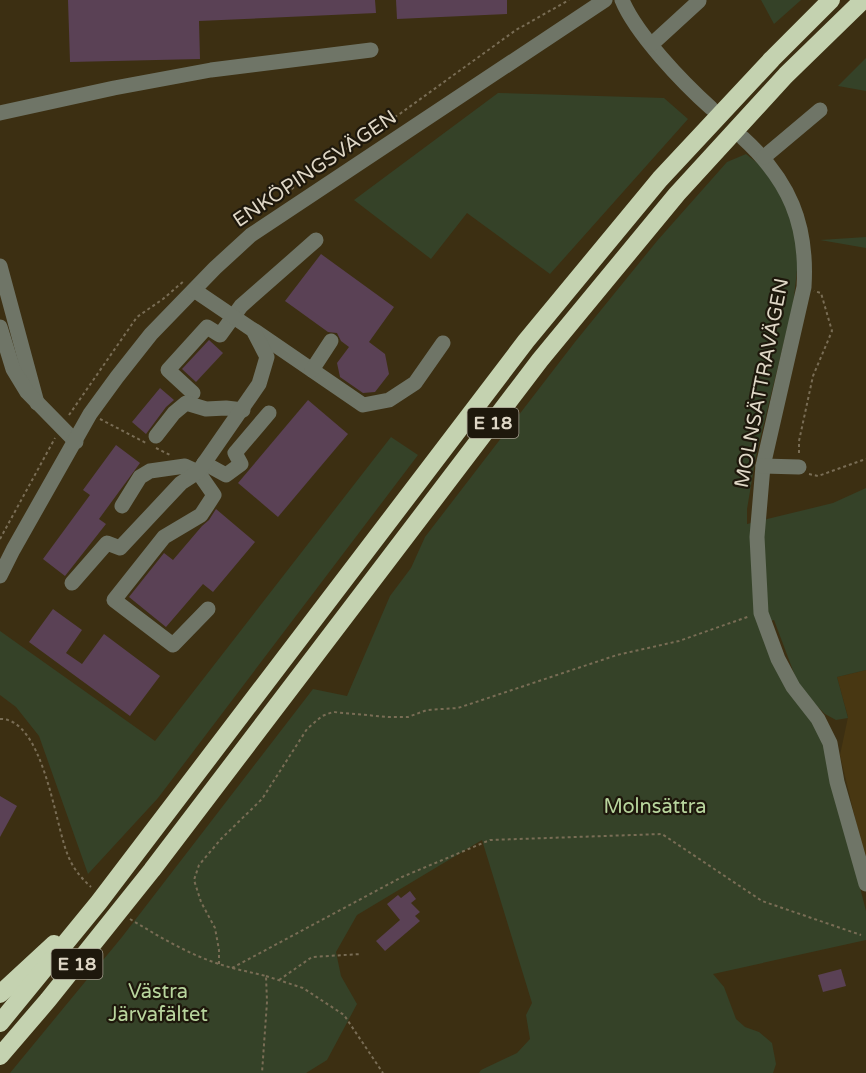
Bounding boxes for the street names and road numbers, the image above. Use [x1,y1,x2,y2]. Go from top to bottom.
street label: ENKÖPINGSVÄGEN [228,105,401,233]
street label: MOLNSÄTTRAVÄGEN [730,276,794,490]
road number: E 18 [468,408,518,438]
road number: E 18 [52,949,103,979]

